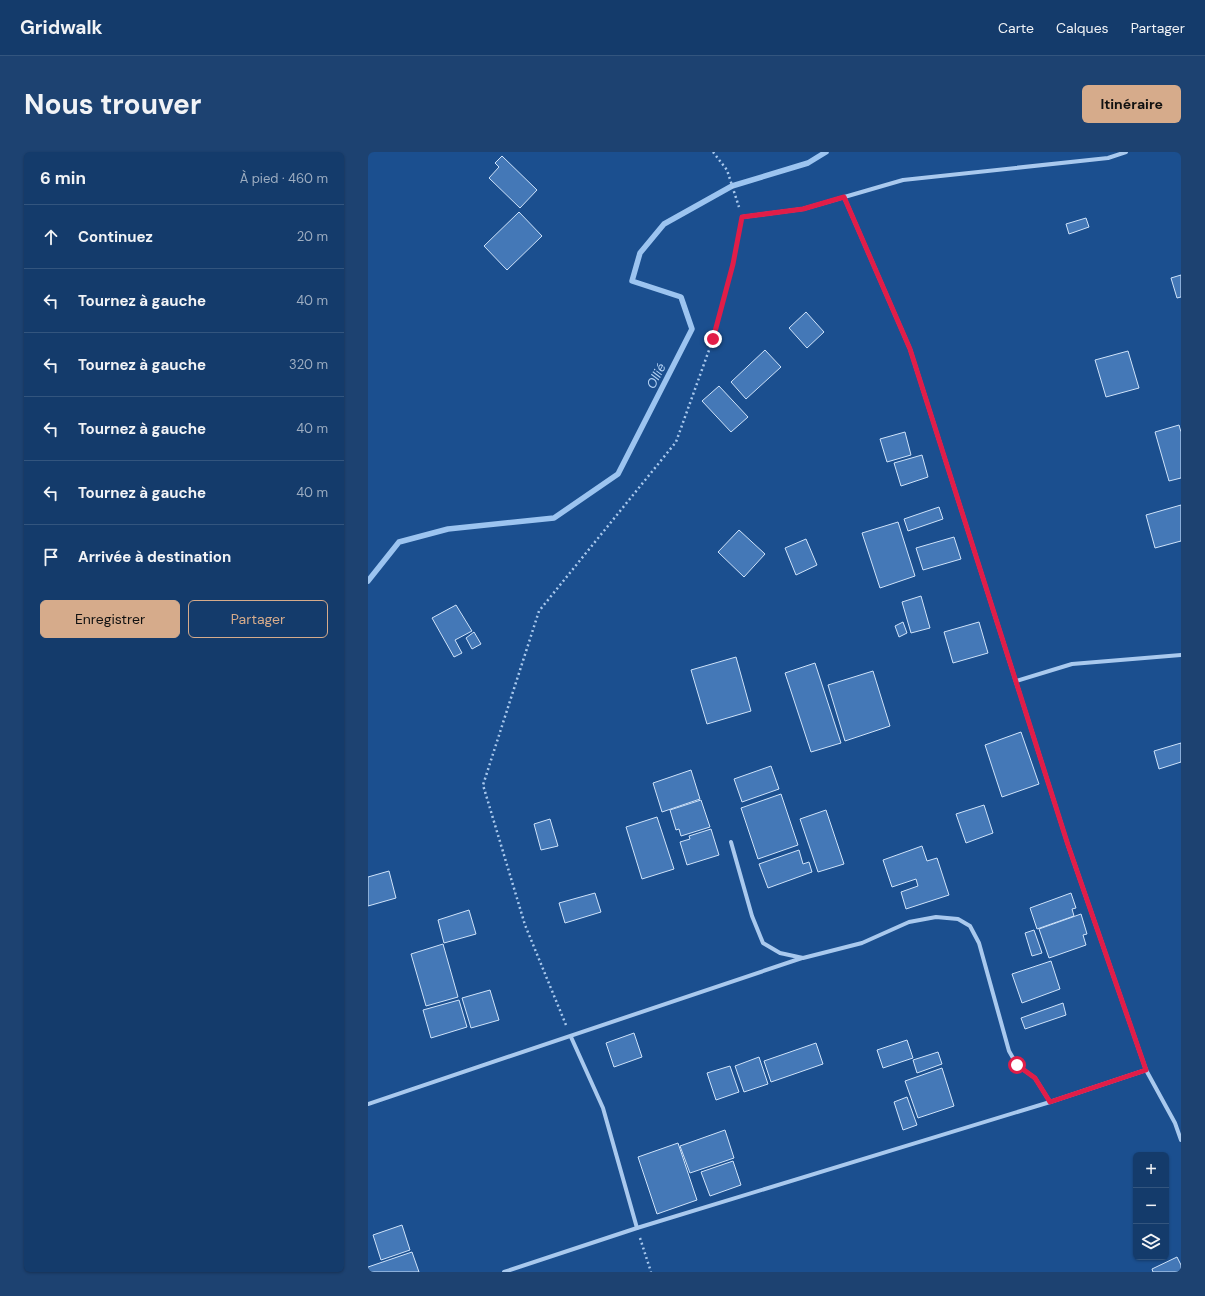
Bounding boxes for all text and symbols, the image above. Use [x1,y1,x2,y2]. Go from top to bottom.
text: Gridwalk [20,15,102,40]
text: Carte [998,19,1034,37]
text: Calques [1056,19,1109,37]
text: Partager [1131,19,1185,37]
button: Itinéraire [1082,85,1181,123]
text: Nous trouver [24,86,201,123]
text: 6 min [40,167,86,189]
text: À pied · 460 m [240,170,328,187]
icon: ahead [40,226,62,248]
text: Continuez [78,227,153,247]
text: 20 m [297,228,328,245]
icon: left [40,290,62,312]
text: Tournez à gauche [78,291,206,311]
text: 40 m [296,292,328,309]
route end [704,330,722,348]
icon: left [40,354,62,376]
text: Tournez à gauche [78,355,206,375]
text: 320 m [289,356,328,373]
water label: Ollié [642,360,670,392]
icon: left [40,418,62,440]
text: Tournez à gauche [78,419,206,439]
text: 40 m [296,420,328,437]
icon: left [40,482,62,504]
text: Tournez à gauche [78,483,206,503]
text: 40 m [296,484,328,501]
icon: arrive [40,546,62,568]
text: Arrivée à destination [78,547,231,567]
button: Enregistrer [40,600,180,638]
button: Partager [188,600,328,638]
route start [1008,1056,1026,1074]
map controls [1133,1152,1169,1260]
button: + [1133,1152,1169,1188]
button: − [1133,1188,1169,1224]
button: layers [1133,1224,1169,1260]

